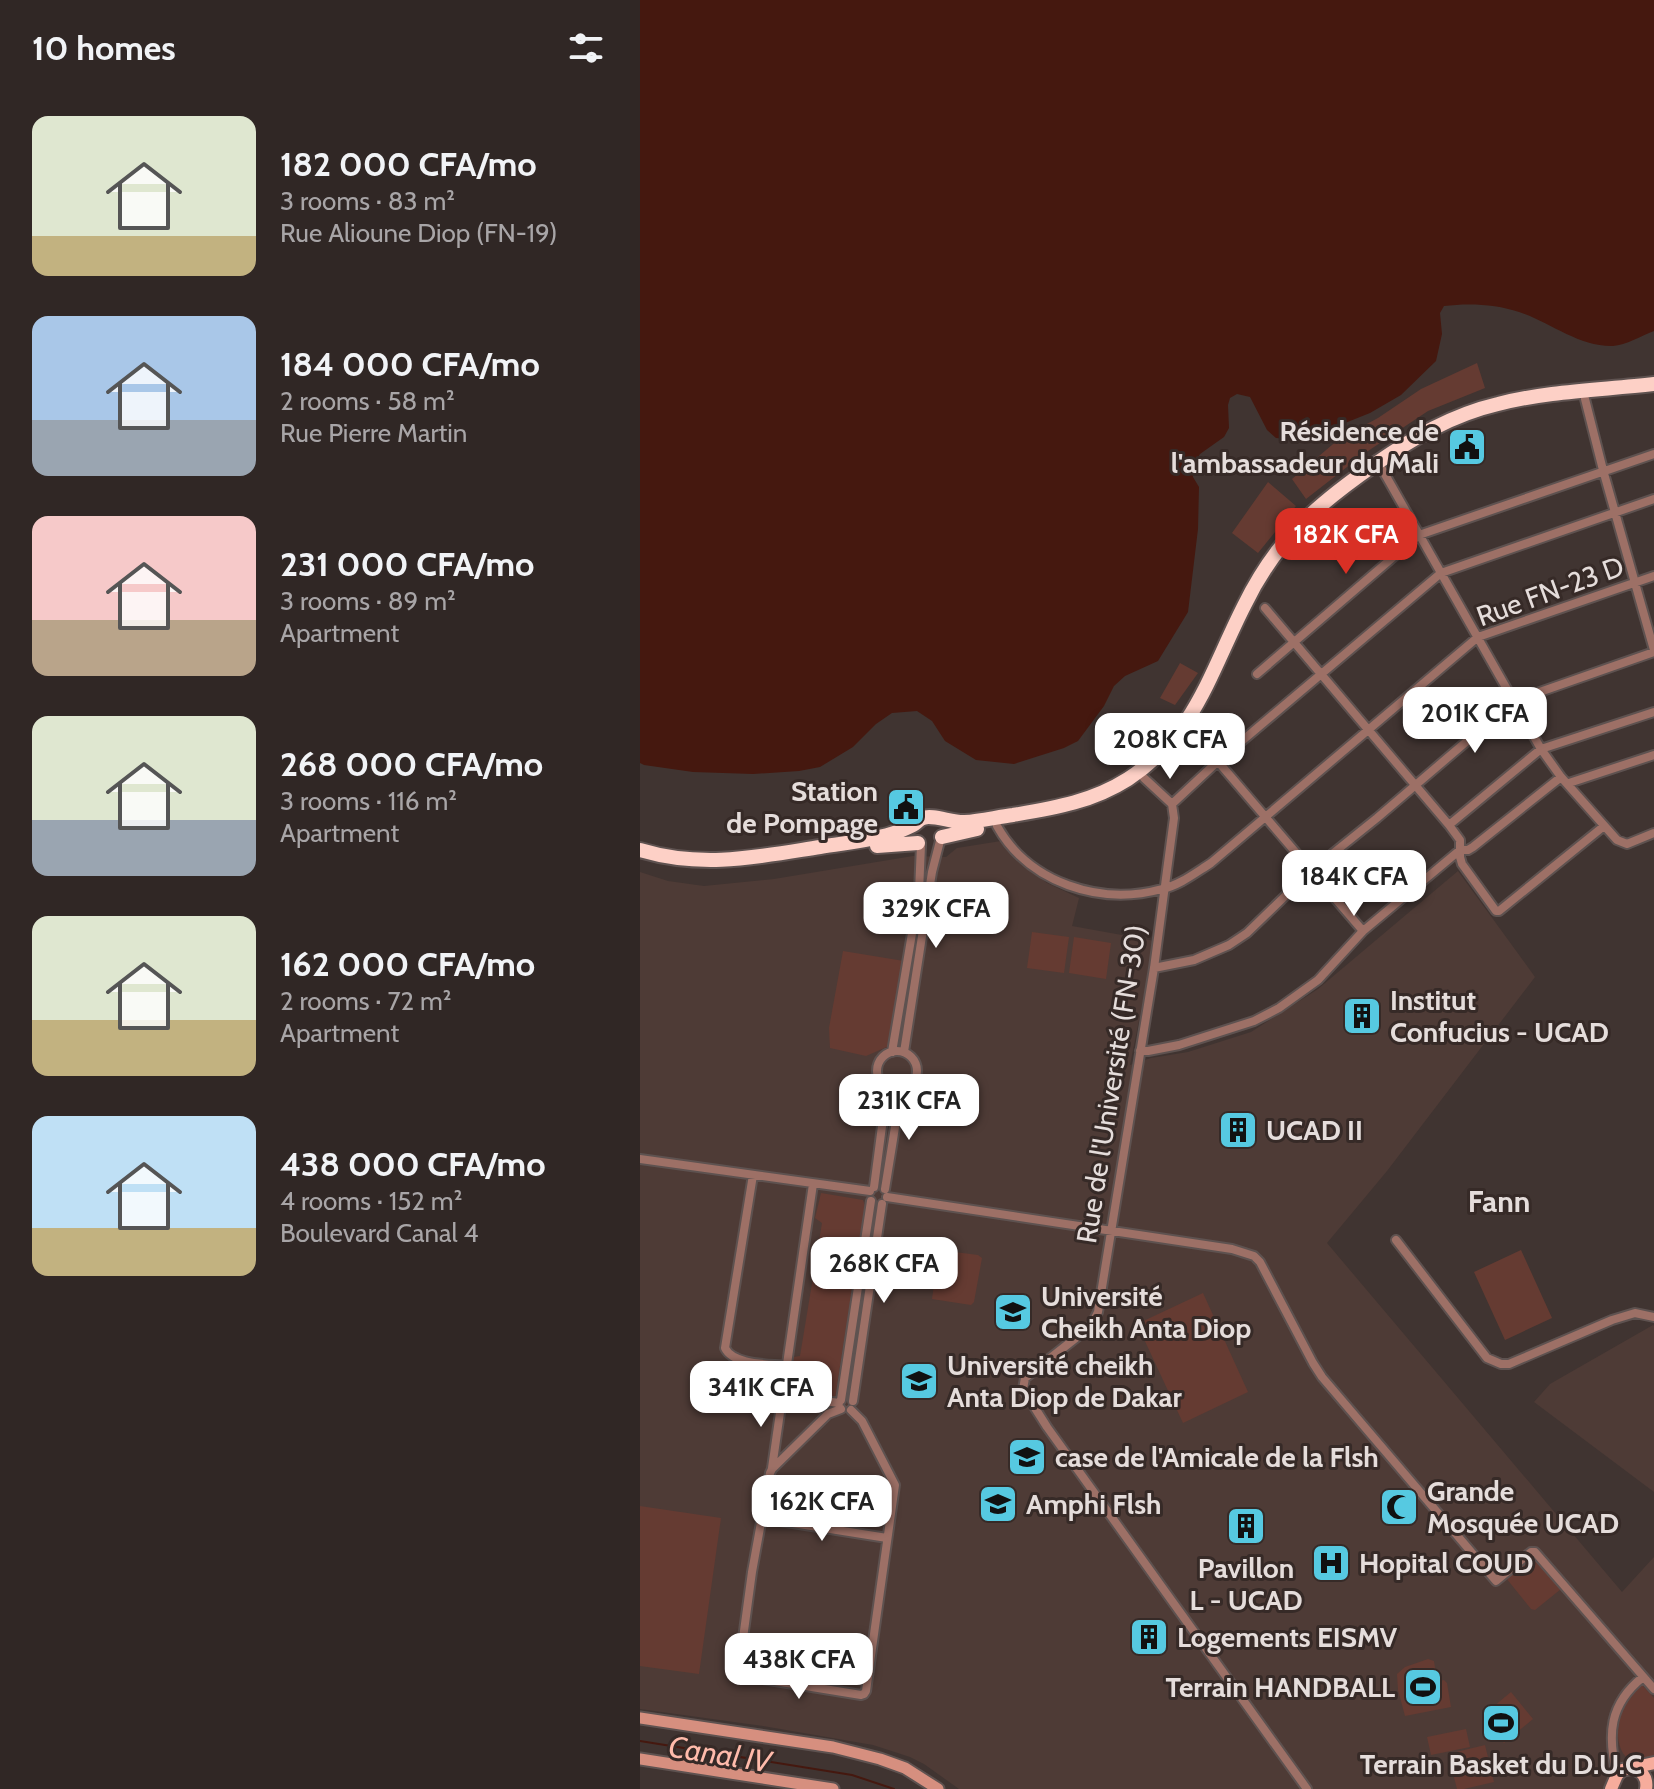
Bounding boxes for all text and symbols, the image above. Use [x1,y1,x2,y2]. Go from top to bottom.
icon: filters [564,26,608,70]
text: 10 homes [32,27,176,69]
text: 182 000 CFA/mo [280,143,537,185]
icon: home [96,148,192,244]
text: 3 rooms · 83 m² [280,185,455,217]
text: Rue Alioune Diop (FN-19) [280,217,557,249]
text: 184 000 CFA/mo [280,343,540,385]
icon: home [96,348,192,444]
text: 2 rooms · 58 m² [280,385,455,417]
place label: Résidence de l'ambassadeur du Mali [1171,414,1439,480]
text: Rue Pierre Martin [280,417,467,449]
public building icon: Résidence de l'ambassadeur du Mali [1446,426,1488,468]
pin: 182K CFA [1263,508,1429,576]
text: 182K CFA [1293,518,1399,550]
text: 231 000 CFA/mo [280,543,534,585]
icon: home [96,548,192,644]
street label: Rue FN-23 D [1472,549,1628,633]
text: 3 rooms · 89 m² [280,585,456,617]
text: Apartment [280,617,399,649]
pin: 201K CFA [1392,687,1558,755]
text: 201K CFA [1421,697,1529,729]
pin: 208K CFA [1087,713,1253,781]
text: 208K CFA [1113,723,1227,755]
text: 268 000 CFA/mo [280,743,543,785]
icon: home [96,748,192,844]
place label: Station de Pompage [726,774,878,840]
text: 3 rooms · 116 m² [280,785,457,817]
public building icon: Station de Pompage [885,786,927,828]
text: Apartment [280,817,399,849]
pin: 184K CFA [1271,850,1437,918]
text: 184K CFA [1300,860,1408,892]
pin: 329K CFA [853,882,1019,950]
text: 329K CFA [882,892,990,924]
street label: Rue de l'Université (FN-30) [1069,922,1153,1246]
text: 162 000 CFA/mo [280,943,535,985]
icon: home [96,948,192,1044]
place label: Institut Confucius - UCAD [1390,983,1609,1049]
text: 2 rooms · 72 m² [280,985,451,1017]
building icon: Institut Confucius - UCAD [1341,995,1383,1037]
text: Apartment [280,1017,399,1049]
pin: 231K CFA [826,1074,992,1142]
text: 231K CFA [857,1084,961,1116]
building icon: UCAD II [1217,1109,1259,1151]
place label: UCAD II [1266,1113,1363,1147]
text: 438 000 CFA/mo [280,1143,546,1185]
icon: home [96,1148,192,1244]
district label: Fann [1468,1183,1530,1220]
text: 4 rooms · 152 m² [280,1185,462,1217]
text: Boulevard Canal 4 [280,1217,478,1249]
pin: 268K CFA [801,1237,967,1305]
text: 268K CFA [829,1247,939,1279]
place label: Université Cheikh Anta Diop [1041,1279,1251,1345]
school or university icon: Université Cheikh Anta Diop [992,1291,1034,1333]
place label: Université cheikh Anta Diop de Dakar [947,1348,1183,1414]
school or university icon: Université cheikh Anta Diop de Dakar [898,1360,940,1402]
pin: 341K CFA [678,1361,844,1429]
text: 341K CFA [708,1371,814,1403]
school or university icon: case de l'Amicale de la Flsh [1006,1436,1048,1478]
place label: case de l'Amicale de la Flsh [1055,1440,1379,1474]
place label: Grande Mosquée UCAD [1427,1474,1619,1540]
pin: 162K CFA [739,1475,905,1543]
school or university icon: Amphi Flsh [977,1483,1019,1525]
text: 162K CFA [770,1485,874,1517]
mosque icon: Grande Mosquée UCAD [1378,1486,1420,1528]
place label: Amphi Flsh [1026,1487,1162,1521]
building icon: Pavillon L - UCAD [1225,1505,1267,1547]
hospital icon: Hopital COUD [1310,1542,1352,1584]
place label: Hopital COUD [1359,1546,1533,1580]
place label: Pavillon L - UCAD [1189,1551,1303,1617]
building icon: Logements EISMV [1128,1616,1170,1658]
place label: Logements EISMV [1177,1620,1398,1654]
pin: 438K CFA [716,1633,882,1701]
text: 438K CFA [743,1643,855,1675]
sports icon: Terrain HANDBALL [1402,1666,1444,1708]
place label: Terrain HANDBALL [1165,1670,1395,1704]
sports icon: Terrain Basket du D.U.C [1480,1702,1522,1744]
water label: Canal IV [666,1728,776,1781]
place label: Terrain Basket du D.U.C [1360,1747,1642,1781]

